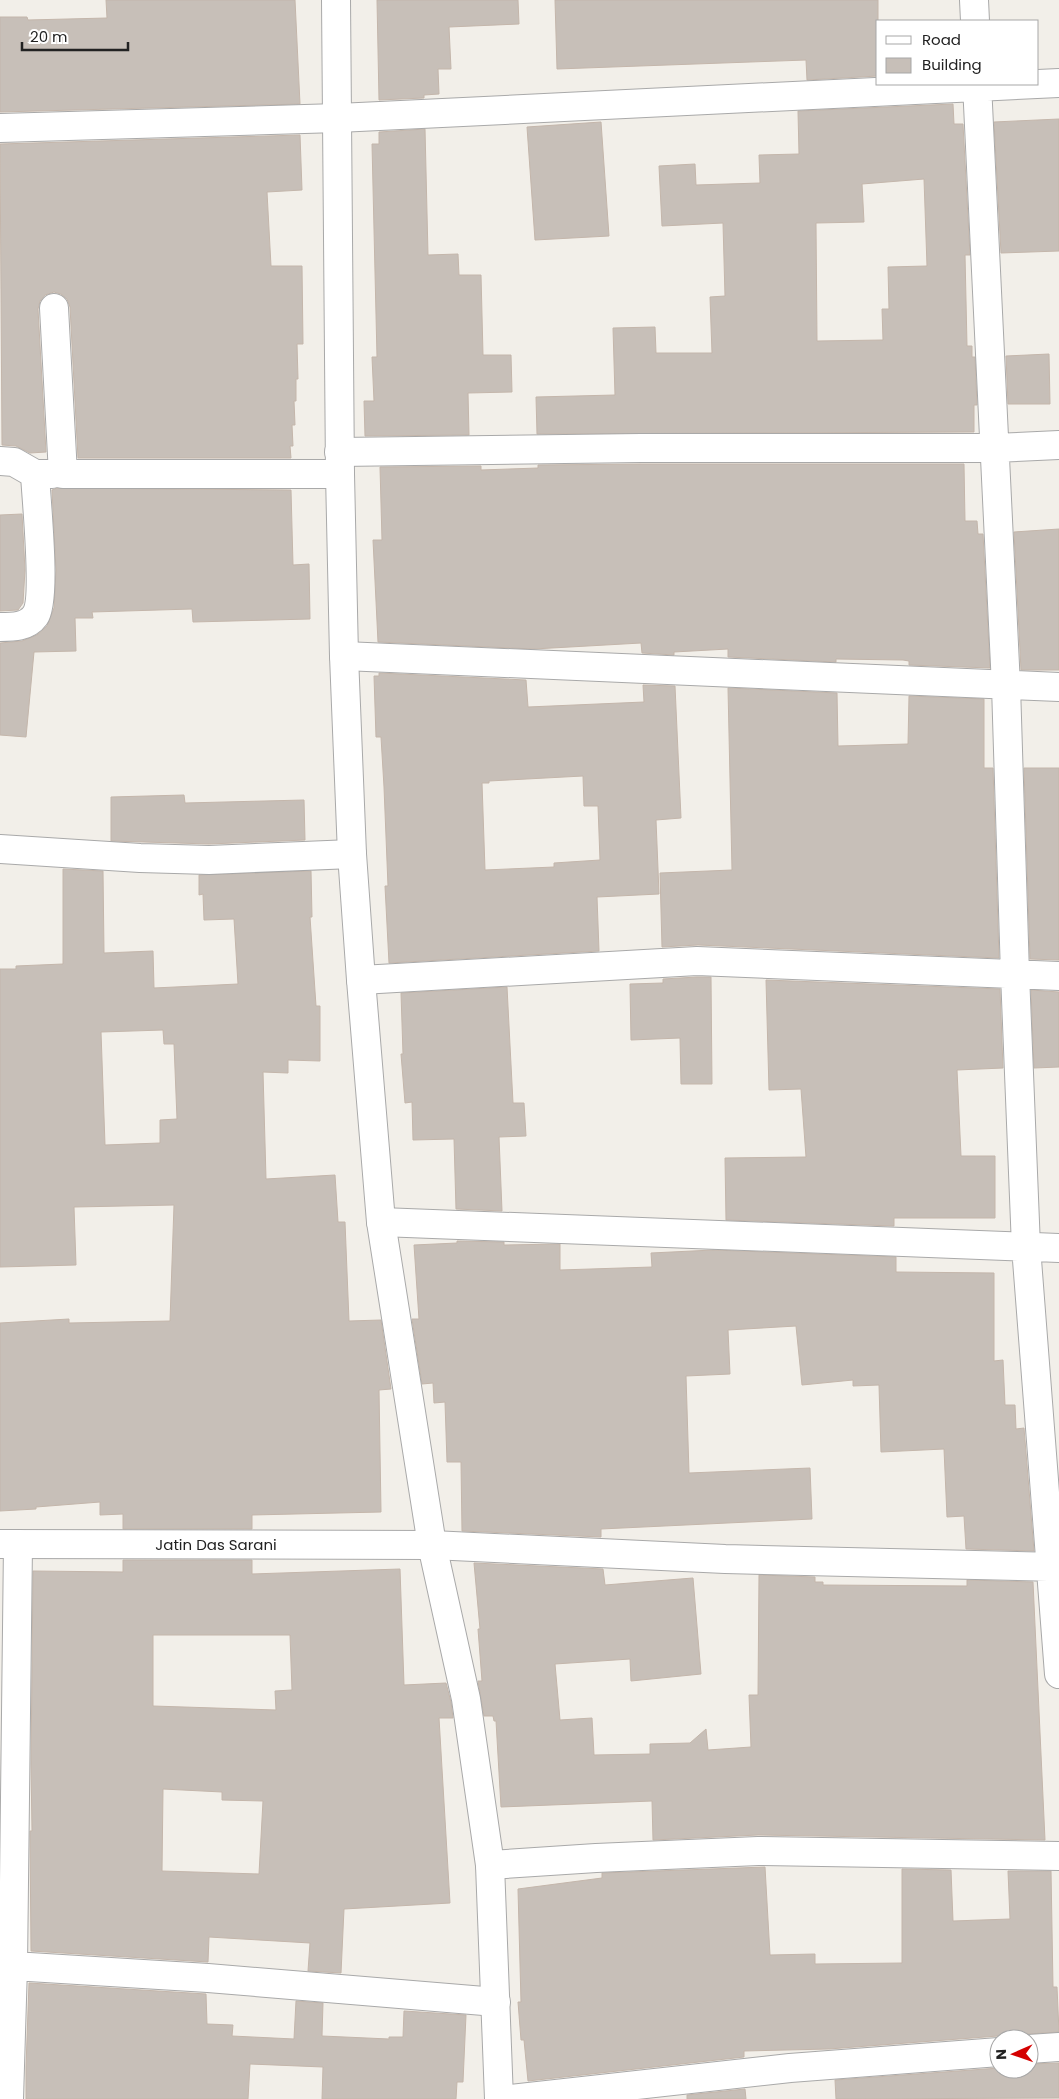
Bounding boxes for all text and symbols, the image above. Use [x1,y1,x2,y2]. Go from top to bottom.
scale bar [22,20,129,52]
legend [876,20,1039,85]
text: 20 m [30,26,68,47]
text: Road [922,29,961,50]
text: Building [922,54,982,75]
street label: Jatin Das Sarani [155,1534,277,1555]
north arrow [989,2029,1039,2079]
text: N [991,2049,1011,2060]

